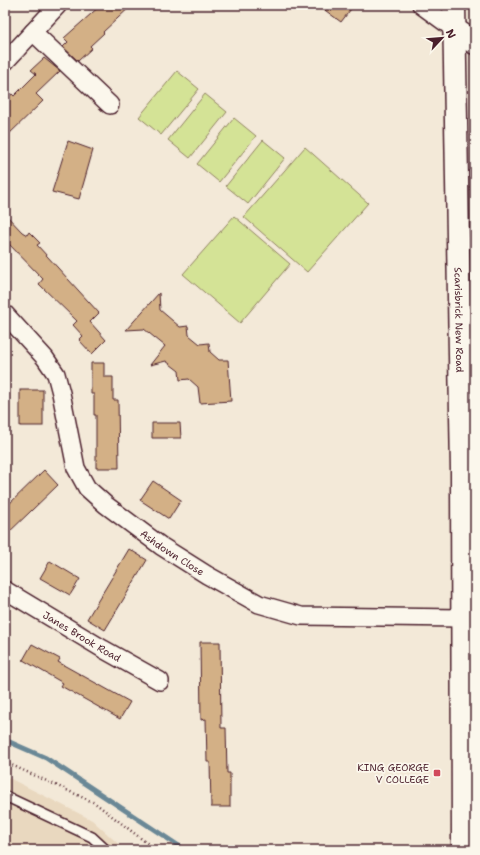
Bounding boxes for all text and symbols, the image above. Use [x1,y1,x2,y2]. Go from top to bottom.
north arrow [422,18,462,58]
text: N [442,27,459,41]
street label: Scarisbrick New Road [452,267,467,373]
street label: Ashdown Close [138,527,207,578]
street label: Janes Brook Road [41,608,124,665]
place label: KING GEORGE V COLLEGE [357,761,429,786]
marker: KING GEORGE V COLLEGE [432,768,442,778]

